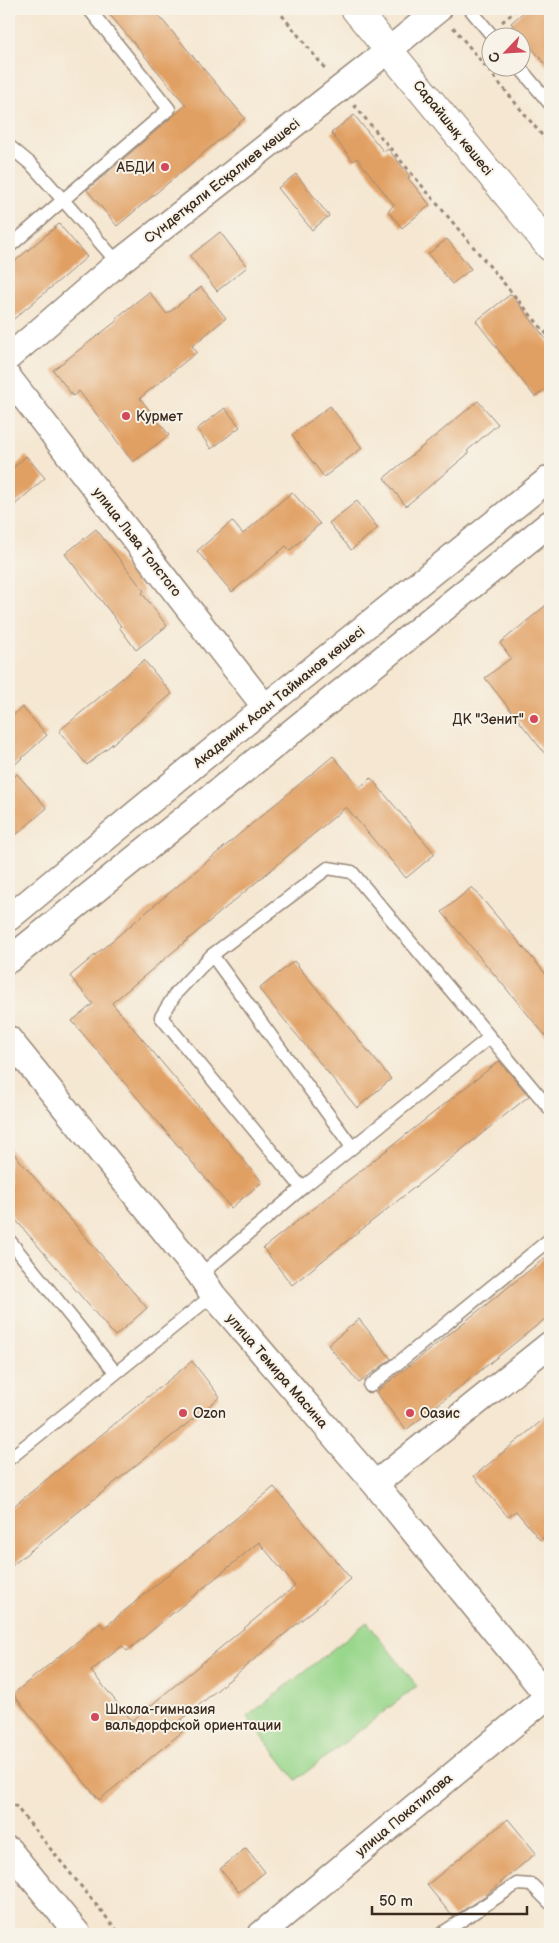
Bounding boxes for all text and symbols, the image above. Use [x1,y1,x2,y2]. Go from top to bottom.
north arrow [482,28,532,78]
text: С [485,49,504,65]
street label: Сарайшық көшесі [409,77,497,179]
street label: Сүндетқали Есқалиев көшесі [141,115,303,247]
place label: АБДИ [116,159,155,176]
marker: АБДИ [159,161,171,173]
place label: Курмет [136,408,183,425]
marker: Курмет [120,410,132,422]
street label: улица Льва Толстого [89,484,185,600]
street label: Академик Асан Тайманов көшесі [189,622,368,772]
place label: ДК "Зенит" [453,711,524,728]
marker: ДК "Зенит" [528,713,540,725]
street label: улица Темира Масина [223,1310,332,1432]
place label: Ozon [193,1405,226,1422]
place label: Оазис [420,1405,460,1422]
marker: Ozon [177,1407,189,1419]
marker: Оазис [404,1407,416,1419]
place label: Школа-гимназия вальдорфской ориентации [105,1701,281,1734]
marker: Школа-гимназия вальдорфской ориентации [89,1711,101,1723]
street label: улица Покатилова [352,1769,456,1860]
scale bar [372,1883,526,1915]
text: 50 m [379,1892,413,1911]

